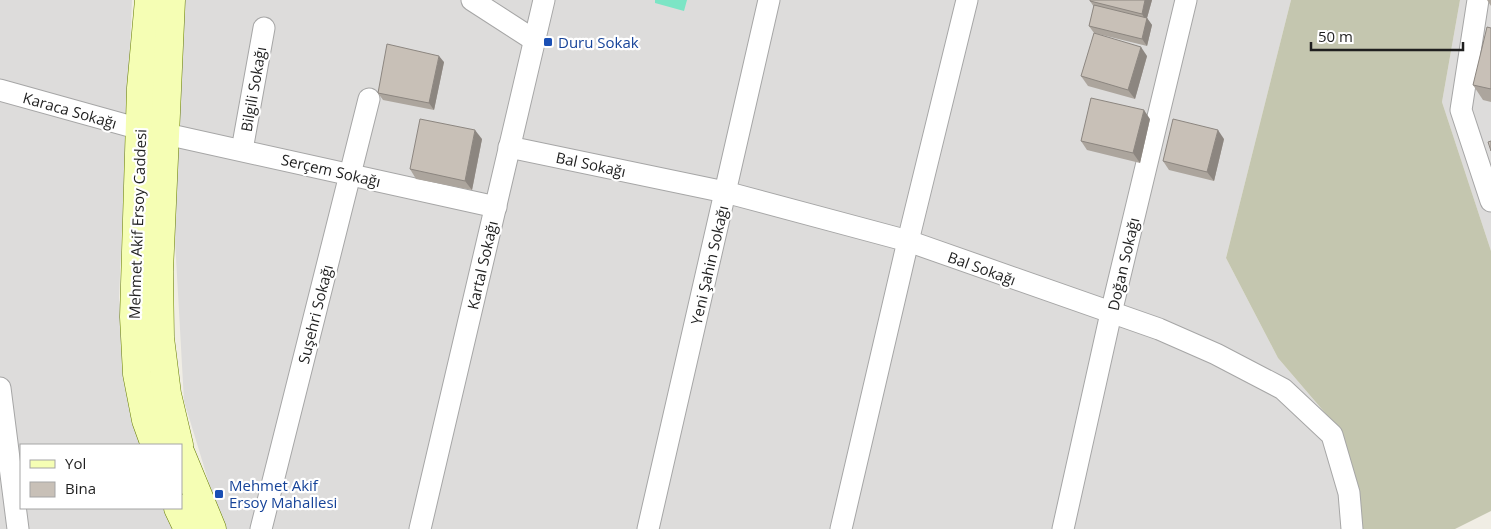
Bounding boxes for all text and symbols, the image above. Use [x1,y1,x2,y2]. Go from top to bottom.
scale bar [1311,20,1464,52]
text: 50 m [1318,26,1353,46]
place label: Duru Sokak [558,32,639,52]
marker: Duru Sokak [542,36,554,48]
street label: Bilgili Sokağı [236,45,270,133]
street label: Karaca Sokağı [21,87,119,133]
street label: Mehmet Akif Ersoy Caddesi [124,129,150,319]
street label: Bal Sokağı [554,147,628,181]
street label: Serçem Sokağı [279,149,383,191]
street label: Yeni Şahin Sokağı [686,203,732,327]
street label: Doğan Sokağı [1103,216,1143,312]
street label: Kartal Sokağı [462,219,502,311]
street label: Bal Sokağı [945,246,1019,290]
street label: Suşehri Sokağı [293,262,337,366]
legend [20,444,182,509]
text: Yol [65,453,86,473]
place label: Mehmet Akif Ersoy Mahallesi [229,475,337,512]
text: Bina [65,478,96,498]
marker: Mehmet Akif Ersoy Mahallesi [213,488,225,500]

